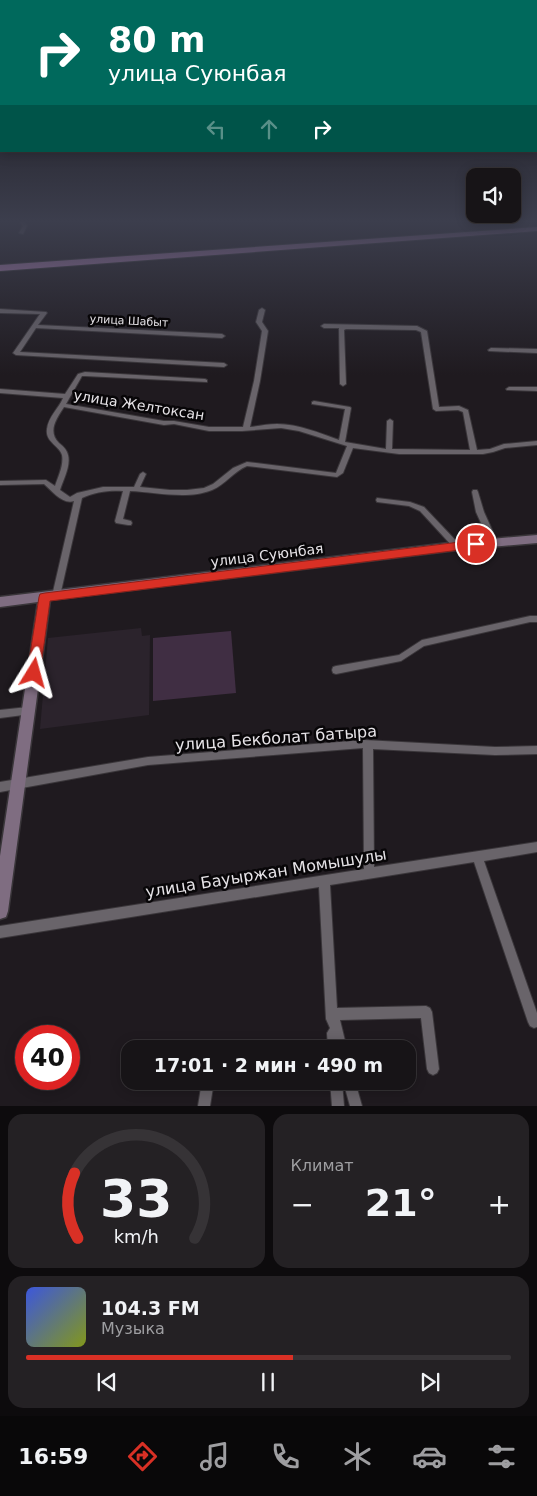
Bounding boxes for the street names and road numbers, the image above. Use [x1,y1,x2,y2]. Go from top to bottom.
street label: улица Шабыт [89,312,169,330]
street label: улица Желтоксан [72,387,206,423]
street label: улица Суюнбая [210,540,324,570]
street label: улица Бекболат батыра [175,721,377,755]
street label: улица Бауыржан Момышулы [144,845,388,901]

